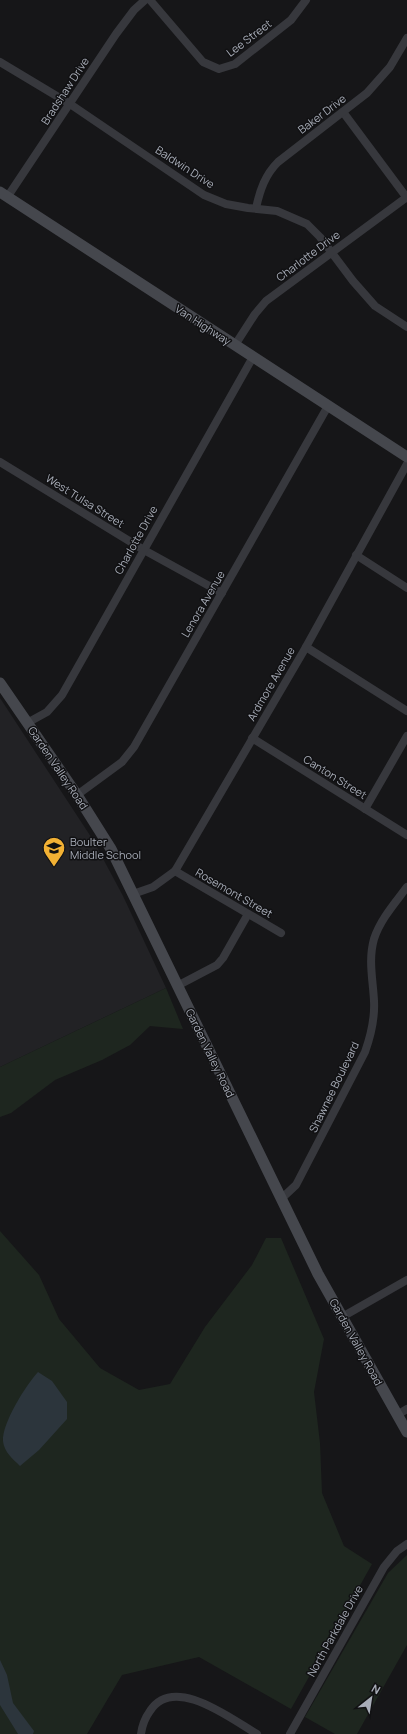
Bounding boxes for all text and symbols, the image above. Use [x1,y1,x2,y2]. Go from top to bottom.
street label: Lee Street [223,16,274,60]
street label: Bradshaw Drive [37,54,92,127]
street label: Baker Drive [295,90,349,137]
street label: Baldwin Drive [153,142,218,192]
street label: Charlotte Drive [273,226,343,284]
street label: Van Highway [172,301,234,348]
street label: West Tulsa Street [43,470,127,531]
street label: Charlotte Drive [111,502,161,577]
street label: Lenora Avenue [177,567,228,640]
street label: Ardmore Avenue [243,643,298,724]
street label: Garden Valley Road [25,723,92,812]
street label: Canton Street [301,751,370,802]
place label: Boulter Middle School [70,834,141,862]
school or university icon: Boulter Middle School [41,835,67,868]
street label: Rosemont Street [193,864,276,921]
street label: Garden Valley Road [182,1006,238,1100]
street label: Shawnee Boulevard [305,1039,362,1135]
street label: Garden Valley Road [326,1296,387,1388]
street label: North Parkdale Drive [303,1582,366,1679]
north arrow [351,1678,391,1718]
text: N [369,1680,384,1697]

